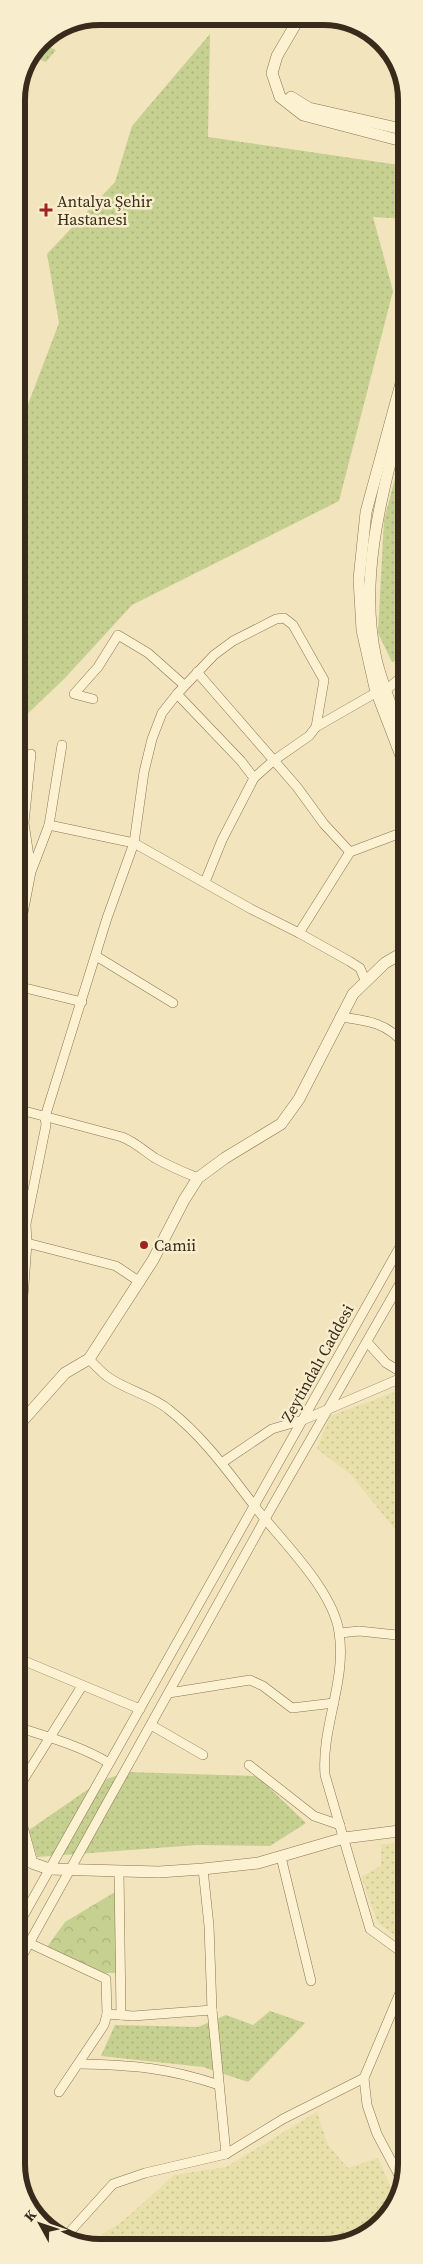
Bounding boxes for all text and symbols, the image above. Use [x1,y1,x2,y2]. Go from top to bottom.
place label: Antalya Şehir Hastanesi [57,190,153,230]
marker: Antalya Şehir Hastanesi [39,203,53,217]
place label: Camii [154,1234,196,1256]
marker: Camii [138,1239,150,1251]
street label: Zeytindalı Caddesi [276,1300,359,1426]
north arrow [15,2199,65,2249]
text: K [19,2205,41,2226]

